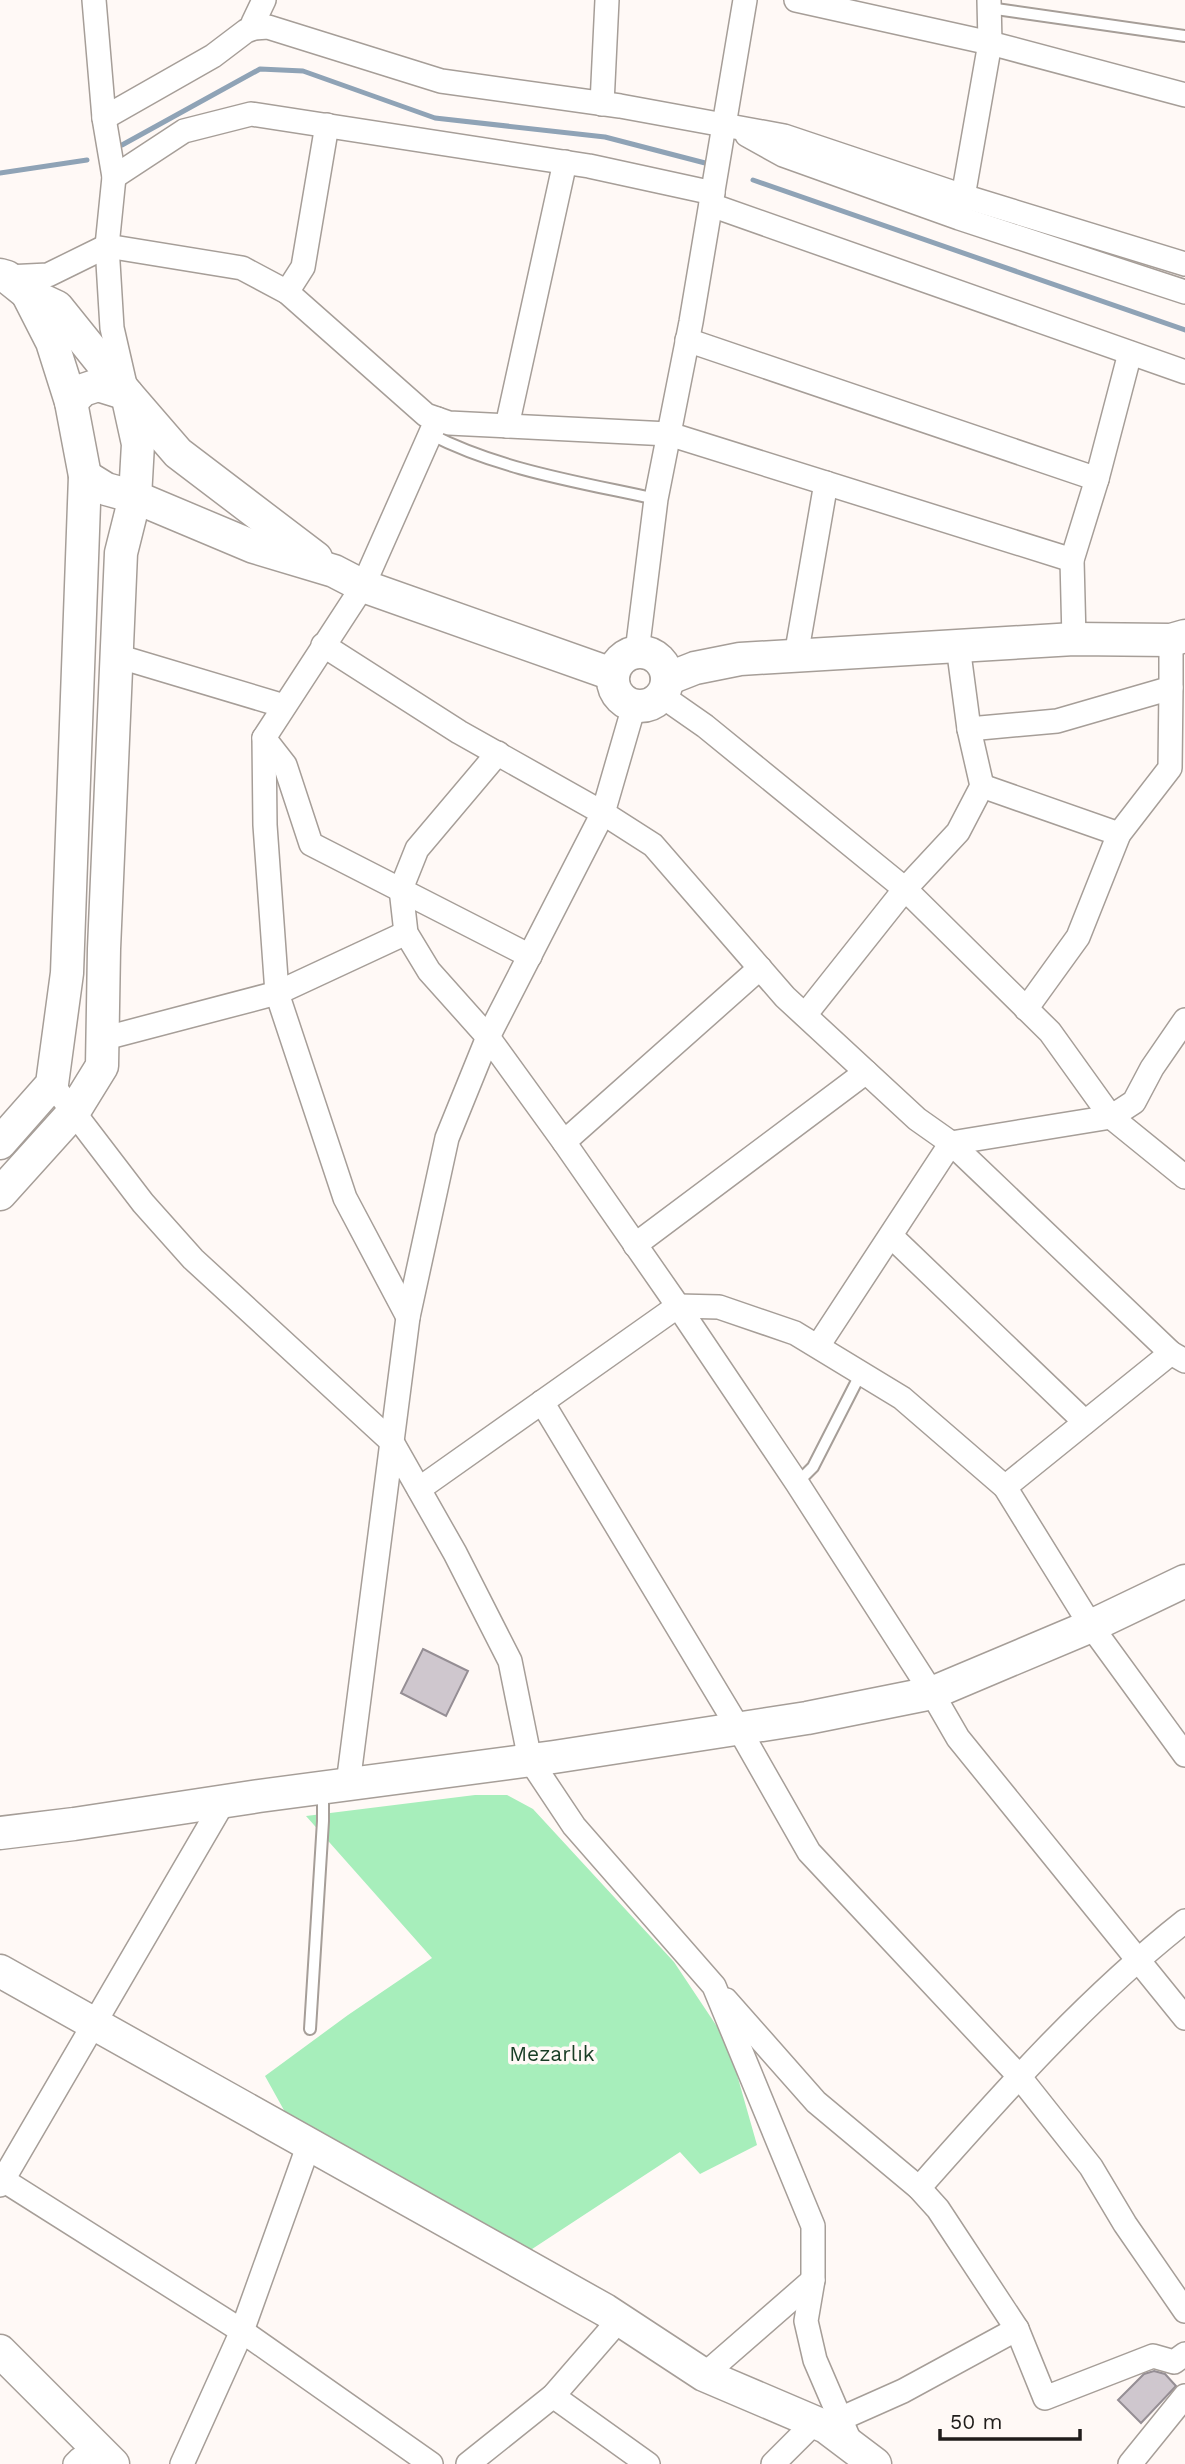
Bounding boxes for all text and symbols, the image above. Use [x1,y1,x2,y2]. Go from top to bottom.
park label: Mezarlık [509,2041,595,2066]
scale bar [940,2398,1080,2442]
text: 50 m [950,2409,1002,2434]

